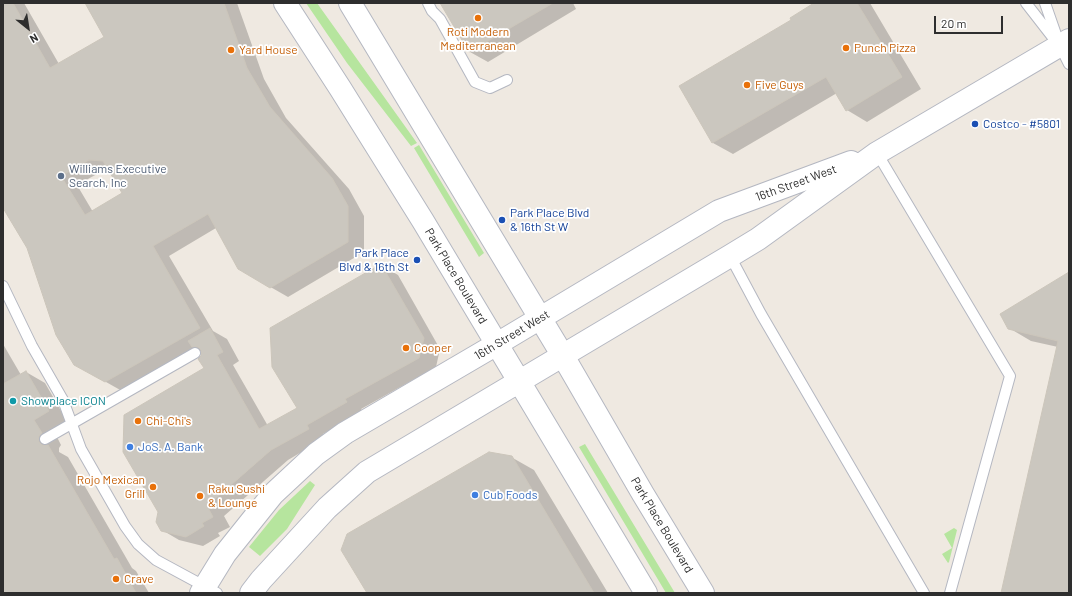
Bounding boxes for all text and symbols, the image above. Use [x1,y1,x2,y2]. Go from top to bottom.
north arrow [8,8,48,48]
scale bar [936,8,1005,34]
marker: Roti Modern Mediterranean [473,13,483,23]
text: 20 m [941,16,967,30]
place label: Roti Modern Mediterranean [440,25,516,53]
text: N [28,31,41,46]
place label: Punch Pizza [854,41,916,55]
place label: Yard House [239,43,298,57]
marker: Punch Pizza [841,43,851,53]
marker: Yard House [226,45,236,55]
place label: Five Guys [755,78,804,92]
marker: Five Guys [742,80,752,90]
place label: Costco - #5801 [983,117,1060,131]
marker: Costco - #5801 [970,119,980,129]
place label: Williams Executive Search, Inc [69,162,167,190]
street label: 16th Street West [754,162,838,204]
marker: Williams Executive Search, Inc [56,171,66,181]
place label: Park Place Blvd & 16th St W [510,206,589,234]
marker: Park Place Blvd & 16th St W [497,215,507,225]
street label: Park Place Boulevard [422,226,490,326]
place label: Park Place Blvd & 16th St [339,246,409,274]
marker: Park Place Blvd & 16th St [412,255,422,265]
street label: 16th Street West [472,307,552,363]
place label: Cooper [414,341,452,355]
marker: Cooper [401,343,411,353]
place label: Showplace ICON [21,394,106,408]
marker: Showplace ICON [8,396,18,406]
place label: Chi-Chi's [146,414,191,428]
marker: Chi-Chi's [133,416,143,426]
place label: JoS. A. Bank [138,440,203,454]
marker: JoS. A. Bank [125,442,135,452]
place label: Rojo Mexican Grill [77,473,145,501]
street label: Park Place Boulevard [628,475,696,575]
marker: Rojo Mexican Grill [148,482,158,492]
place label: Raku Sushi & Lounge [208,482,265,510]
place label: Cub Foods [483,488,537,502]
marker: Cub Foods [470,490,480,500]
marker: Raku Sushi & Lounge [195,491,205,501]
place label: Crave [124,572,154,586]
marker: Crave [111,574,121,584]

